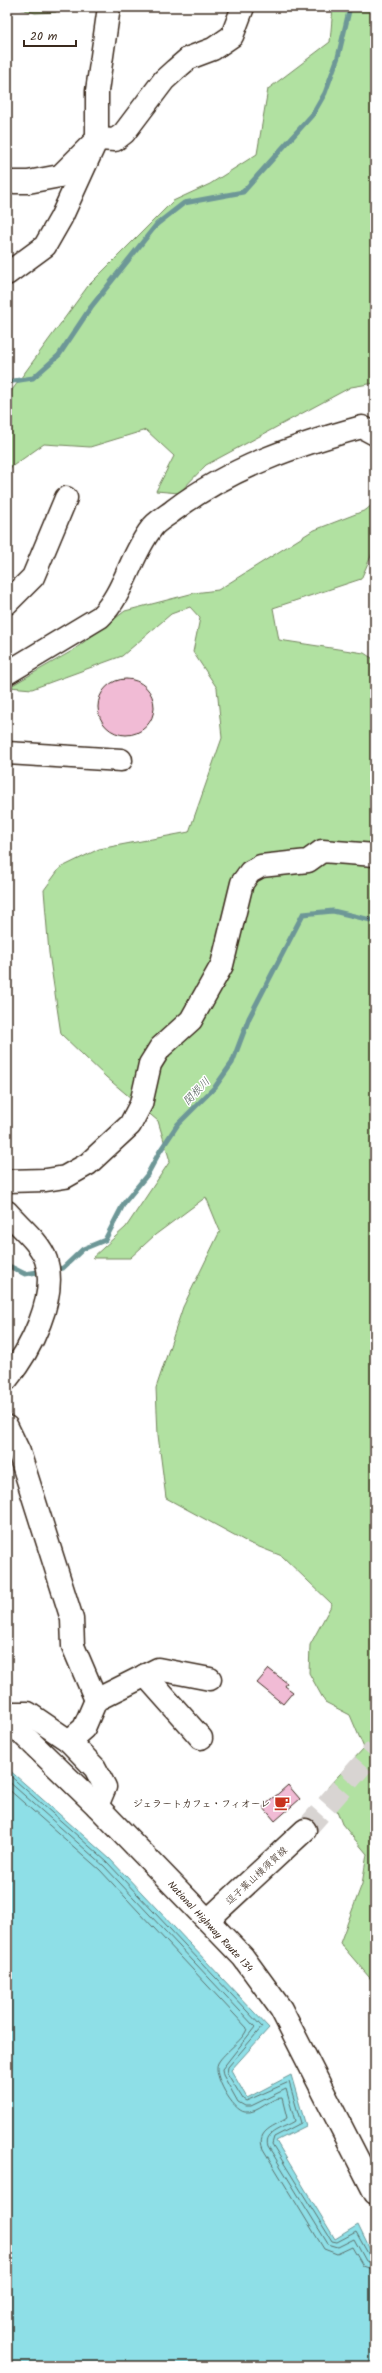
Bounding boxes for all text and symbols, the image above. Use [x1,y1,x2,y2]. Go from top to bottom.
scale bar [24,22,76,48]
text: 20 m [30,27,58,46]
water label: 関根川 [179,1074,215,1110]
cafe icon: ジェラートカフェ・フィオーレ [273,1794,291,1812]
place label: ジェラートカフェ・フィオーレ [133,1796,270,1812]
street label: 逗子葉山横須賀線 [222,1843,291,1909]
street label: National Highway Route 134 [164,1877,257,1976]

